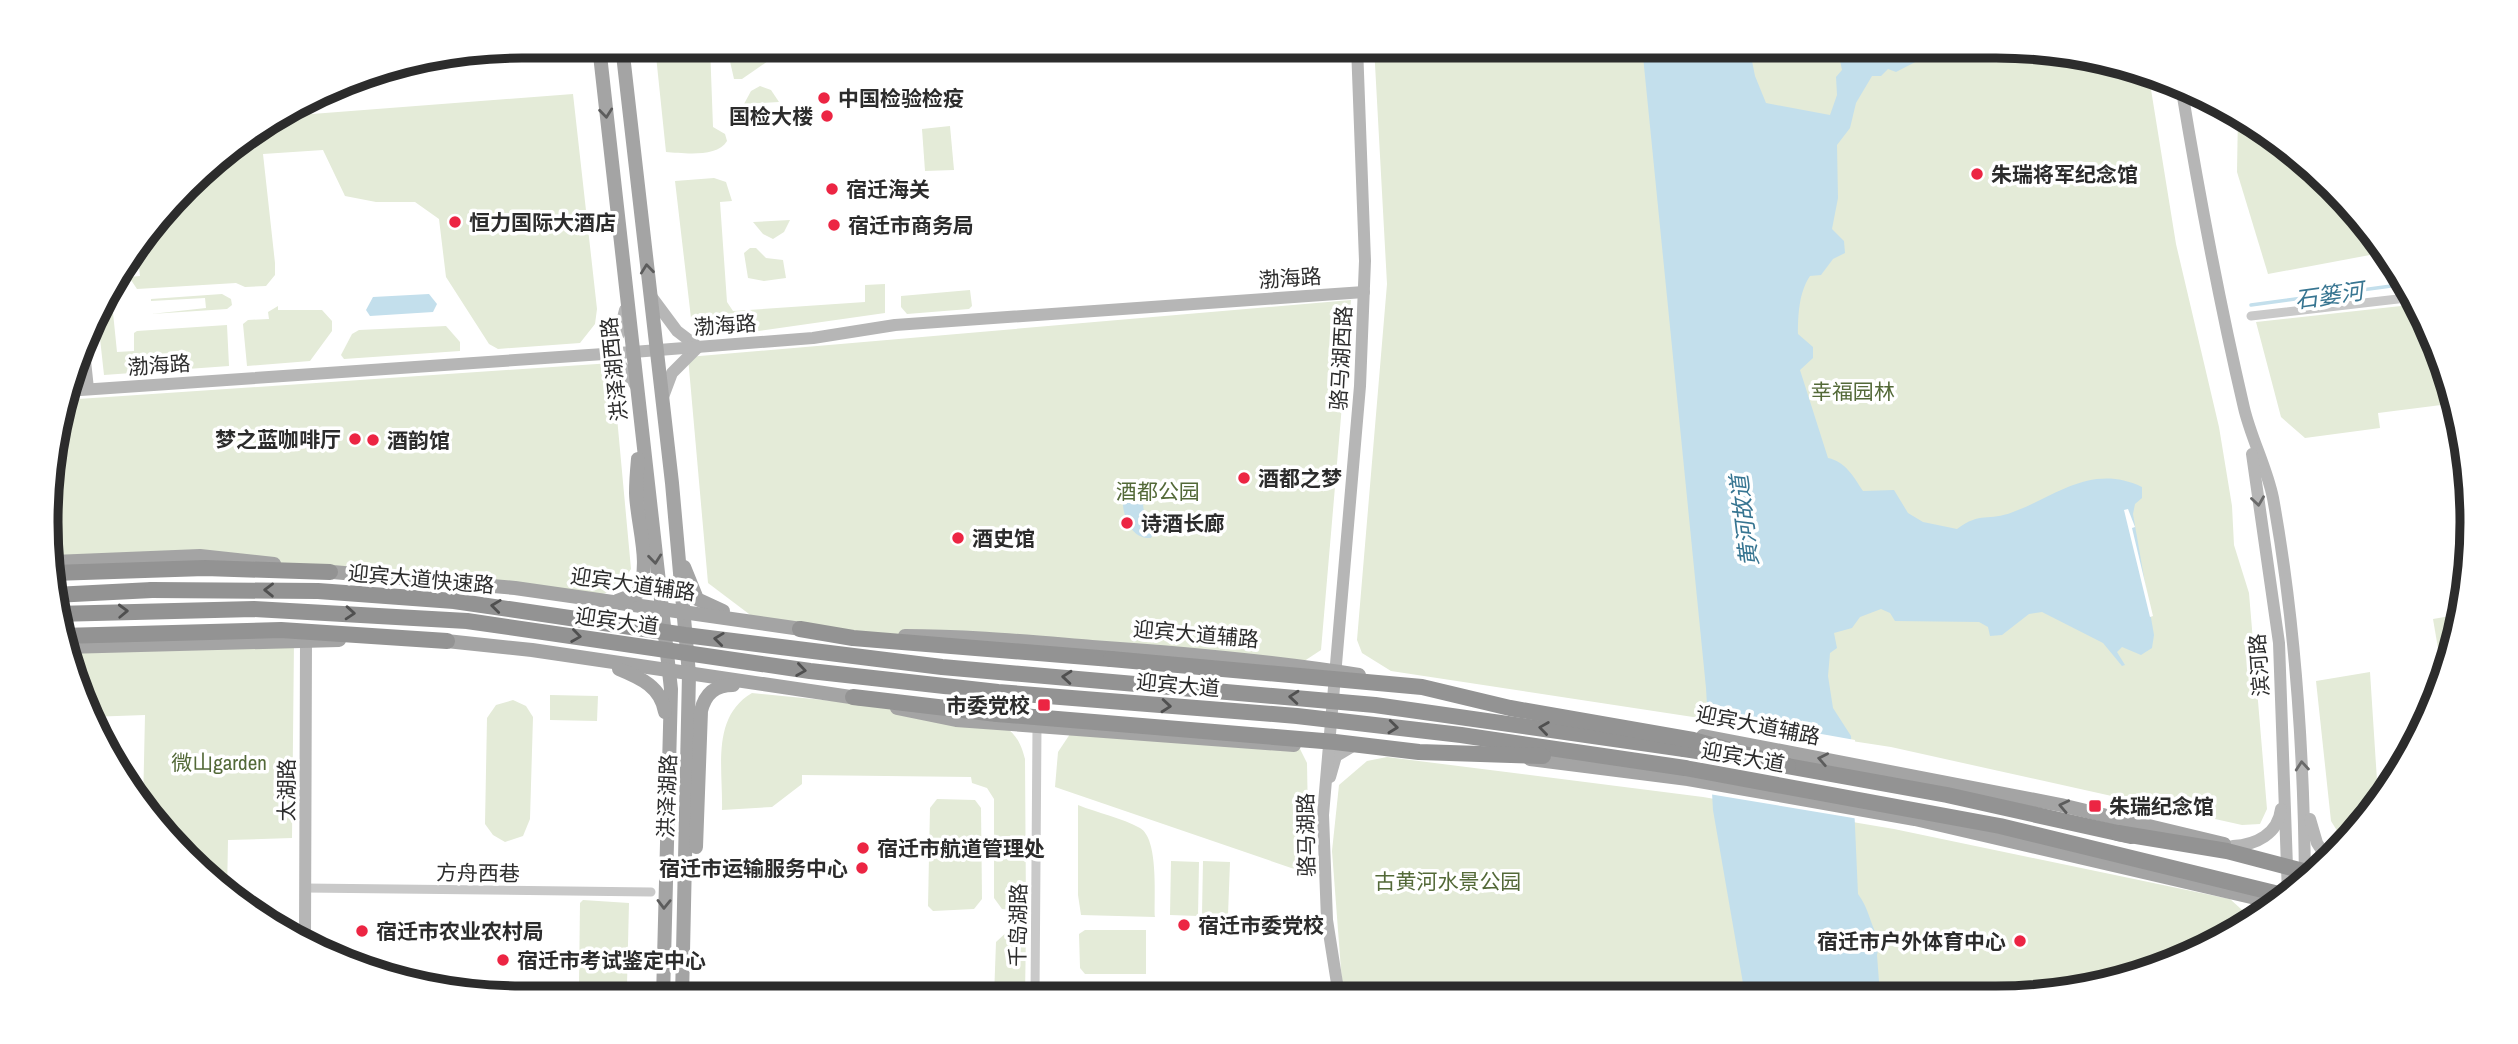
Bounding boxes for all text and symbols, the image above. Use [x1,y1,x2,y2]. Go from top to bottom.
place label: 中国检验检疫 [838,84,964,113]
marker: 中国检验检疫 [816,90,832,106]
place label: 国检大楼 [729,102,813,131]
one-way arrow [599,108,614,119]
marker: 国检大楼 [819,108,835,124]
place label: 朱瑞将军纪念馆 [1991,160,2138,189]
marker: 朱瑞将军纪念馆 [1969,166,1985,182]
place label: 宿迁海关 [846,175,930,204]
marker: 宿迁海关 [824,181,840,197]
place label: 恒力国际大酒店 [469,208,616,237]
place label: 宿迁市商务局 [848,211,974,240]
marker: 恒力国际大酒店 [447,214,463,230]
marker: 宿迁市商务局 [826,217,842,233]
street label: 渤海路 [1258,261,1322,295]
one-way arrow [639,263,654,275]
water label: 石篓河 [2293,274,2369,315]
street label: 骆马湖西路 [1324,305,1358,411]
street label: 渤海路 [693,308,757,342]
street label: 洪泽湖西路 [594,315,634,423]
street label: 渤海路 [127,348,191,382]
park label: 幸福园林 [1811,377,1895,406]
place label: 梦之蓝咖啡厅 [215,425,341,454]
place label: 酒韵馆 [387,426,450,455]
marker: 梦之蓝咖啡厅 [347,431,363,447]
marker: 酒韵馆 [365,432,381,448]
place label: 酒都之梦 [1258,464,1342,493]
marker: 酒都之梦 [1236,470,1252,486]
water label: 黄河故道 [1723,470,1765,569]
park label: 酒都公园 [1116,477,1200,506]
one-way arrow [2250,495,2265,507]
place label: 诗酒长廊 [1141,509,1225,538]
marker: 诗酒长廊 [1119,515,1135,531]
place label: 酒史馆 [972,524,1035,553]
marker: 酒史馆 [950,530,966,546]
one-way arrow [648,553,663,564]
street label: 迎宾大道快速路 [347,558,495,600]
street label: 迎宾大道辅路 [569,561,697,607]
one-way arrow [264,582,274,598]
one-way arrow [490,599,502,614]
street label: 迎宾大道 [573,601,661,641]
one-way arrow [118,604,129,619]
one-way arrow [345,605,356,620]
street label: 迎宾大道辅路 [1132,614,1260,654]
one-way arrow [571,628,582,643]
one-way arrow [713,631,725,646]
street label: 滨河路 [2242,633,2276,697]
one-way arrow [796,662,807,677]
street label: 迎宾大道 [1135,667,1221,703]
one-way arrow [1061,670,1072,685]
one-way arrow [1288,690,1299,705]
place label: 市委党校 [946,691,1030,720]
marker: 市委党校 [1036,697,1052,713]
one-way arrow [1161,698,1172,713]
street label: 迎宾大道辅路 [1693,699,1823,751]
one-way arrow [1387,719,1398,734]
one-way arrow [1538,721,1549,736]
street label: 迎宾大道 [1699,735,1787,779]
park label: 微山garden [171,748,267,777]
one-way arrow [1817,753,1829,768]
street label: 洪泽湖路 [651,754,683,838]
street label: 太湖路 [272,759,301,822]
one-way arrow [2295,761,2310,772]
place label: 朱瑞纪念馆 [2109,792,2214,821]
street label: 骆马湖路 [1291,793,1321,877]
marker: 朱瑞纪念馆 [2087,798,2103,814]
one-way arrow [2058,799,2070,814]
place label: 宿迁市航道管理处 [877,834,1045,863]
marker: 宿迁市航道管理处 [855,840,871,856]
place label: 宿迁市运输服务中心 [659,854,848,883]
street label: 方舟西巷 [436,858,520,888]
marker: 宿迁市运输服务中心 [854,860,870,876]
park label: 古黄河水景公园 [1375,867,1522,896]
street label: 千岛湖路 [1003,883,1033,967]
one-way arrow [657,899,672,910]
place label: 宿迁市委党校 [1198,911,1324,940]
place label: 宿迁市农业农村局 [376,917,544,946]
marker: 宿迁市委党校 [1176,917,1192,933]
marker: 宿迁市农业农村局 [354,923,370,939]
place label: 宿迁市户外体育中心 [1817,927,2006,956]
marker: 宿迁市户外体育中心 [2012,933,2028,949]
place label: 宿迁市考试鉴定中心 [517,946,706,975]
marker: 宿迁市考试鉴定中心 [495,952,511,968]

